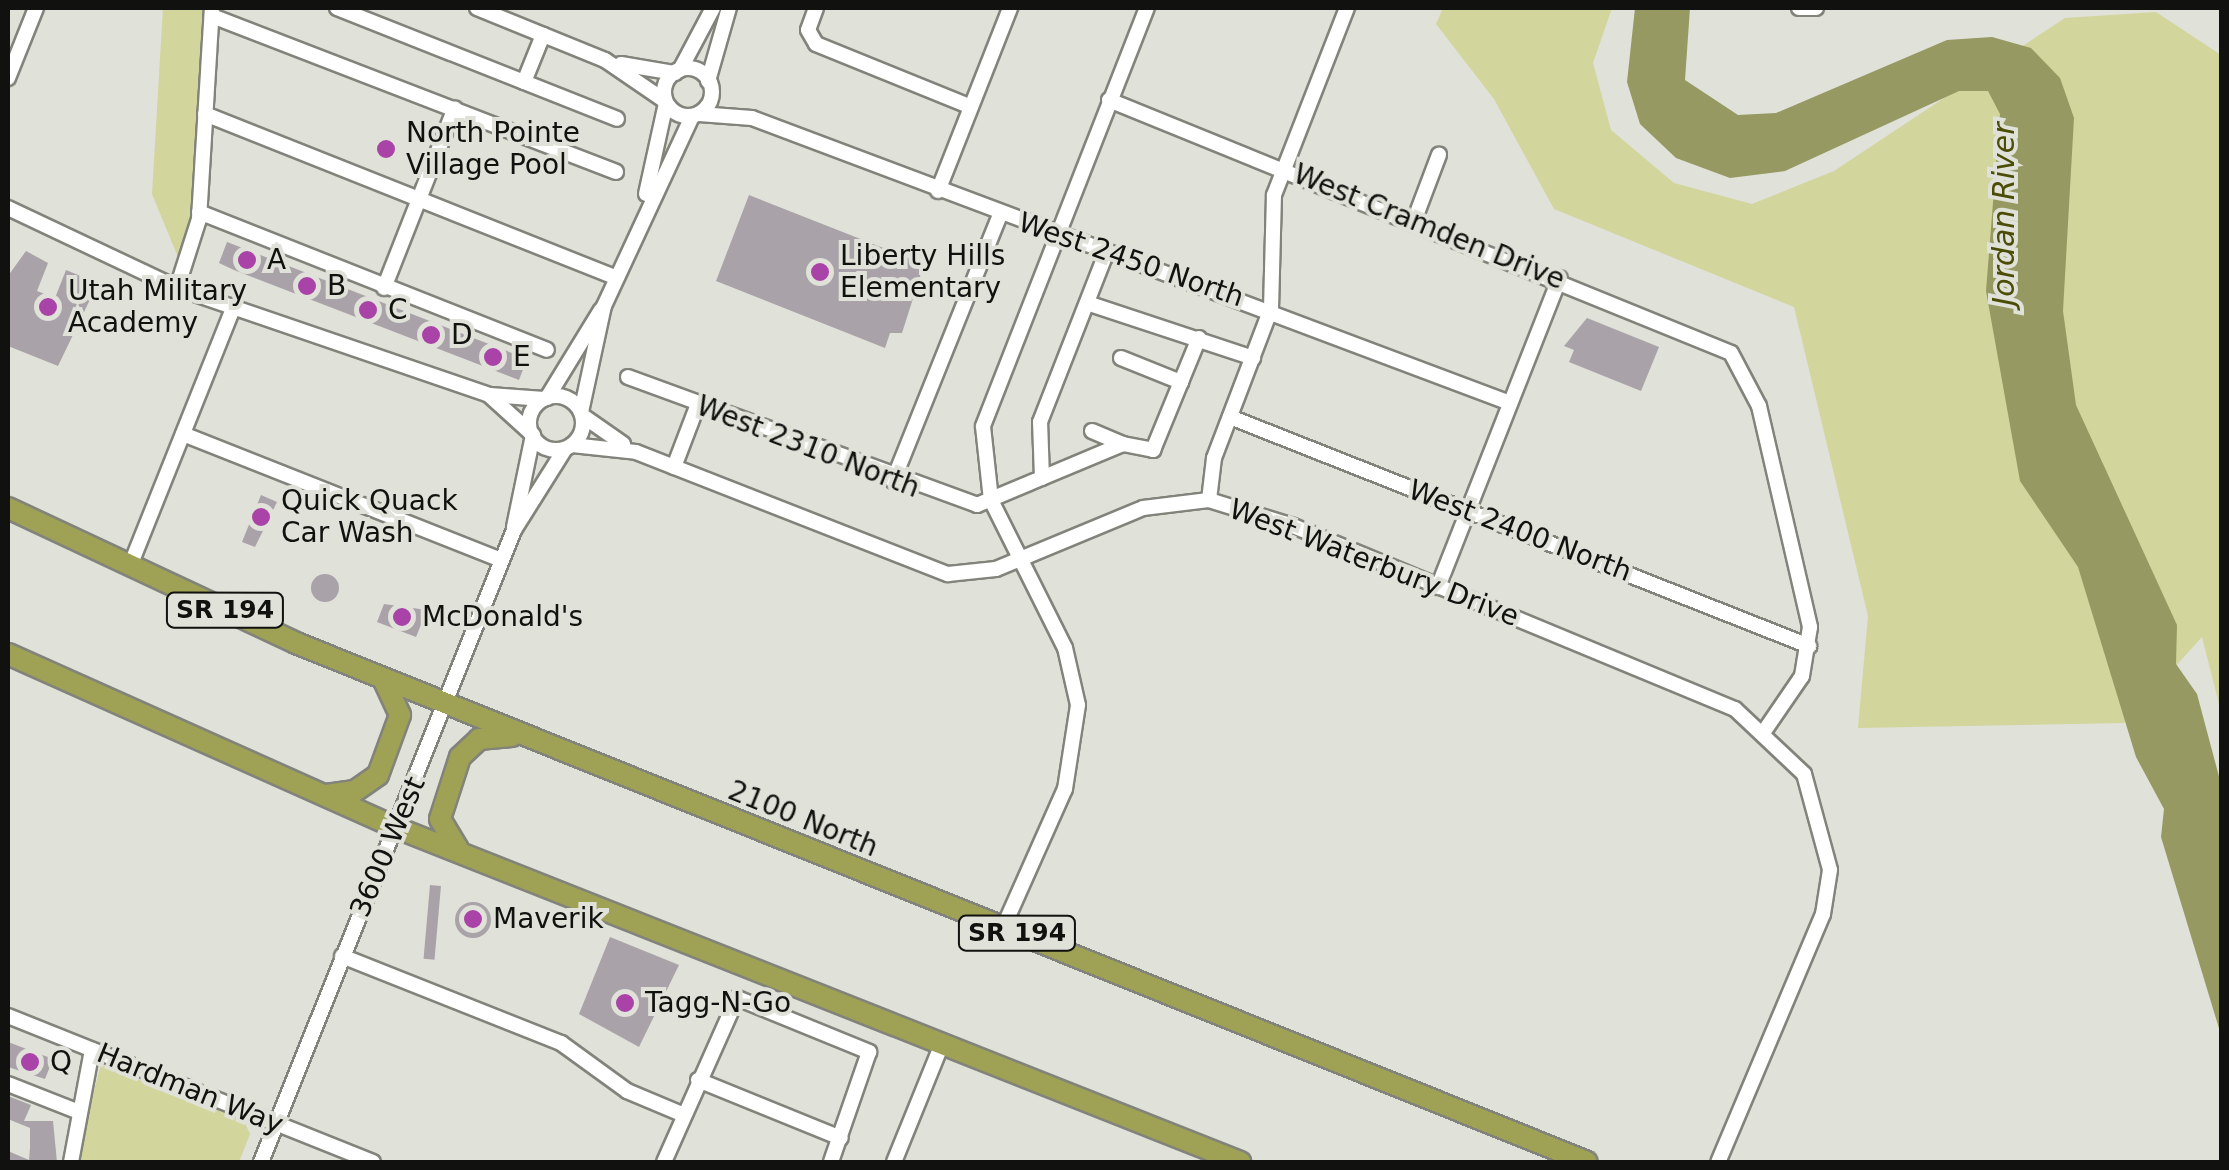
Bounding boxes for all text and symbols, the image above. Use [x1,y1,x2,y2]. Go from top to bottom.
place label: North Pointe Village Pool [406,116,580,182]
water label: Jordan River [1986,122,2022,306]
marker: North Pointe Village Pool [375,138,397,160]
street label: West Cramden Drive [1288,157,1570,297]
street label: West 2450 North [1014,206,1248,314]
place label: Liberty Hills Elementary [840,239,1005,305]
place label: A [267,243,286,277]
marker: A [236,249,258,271]
marker: Liberty Hills Elementary [809,261,831,283]
place label: B [327,269,346,303]
place label: Utah Military Academy [68,274,247,340]
marker: B [296,275,318,297]
place label: C [388,293,408,327]
marker: Utah Military Academy [37,296,59,318]
marker: C [357,299,379,321]
place label: D [451,318,473,352]
marker: D [420,324,442,346]
place label: E [513,340,531,374]
marker: E [482,346,504,368]
street label: West 2310 North [692,389,924,505]
street label: West 2400 North [1404,473,1636,589]
place label: Quick Quack Car Wash [281,484,458,550]
street label: West Waterbury Drive [1224,492,1524,634]
marker: Quick Quack Car Wash [250,506,272,528]
road number: SR 194 [165,590,285,630]
place label: McDonald's [422,600,583,634]
marker: McDonald's [391,606,413,628]
street label: 3600 West [343,772,433,922]
street label: 2100 North [723,774,883,864]
place label: Maverik [493,902,604,936]
marker: Maverik [462,908,484,930]
road number: SR 194 [957,913,1077,953]
place label: Tagg-N-Go [645,986,791,1020]
marker: Tagg-N-Go [614,992,636,1014]
street label: Hardman Way [92,1036,288,1142]
place label: Q [50,1045,72,1079]
marker: Q [19,1051,41,1073]

